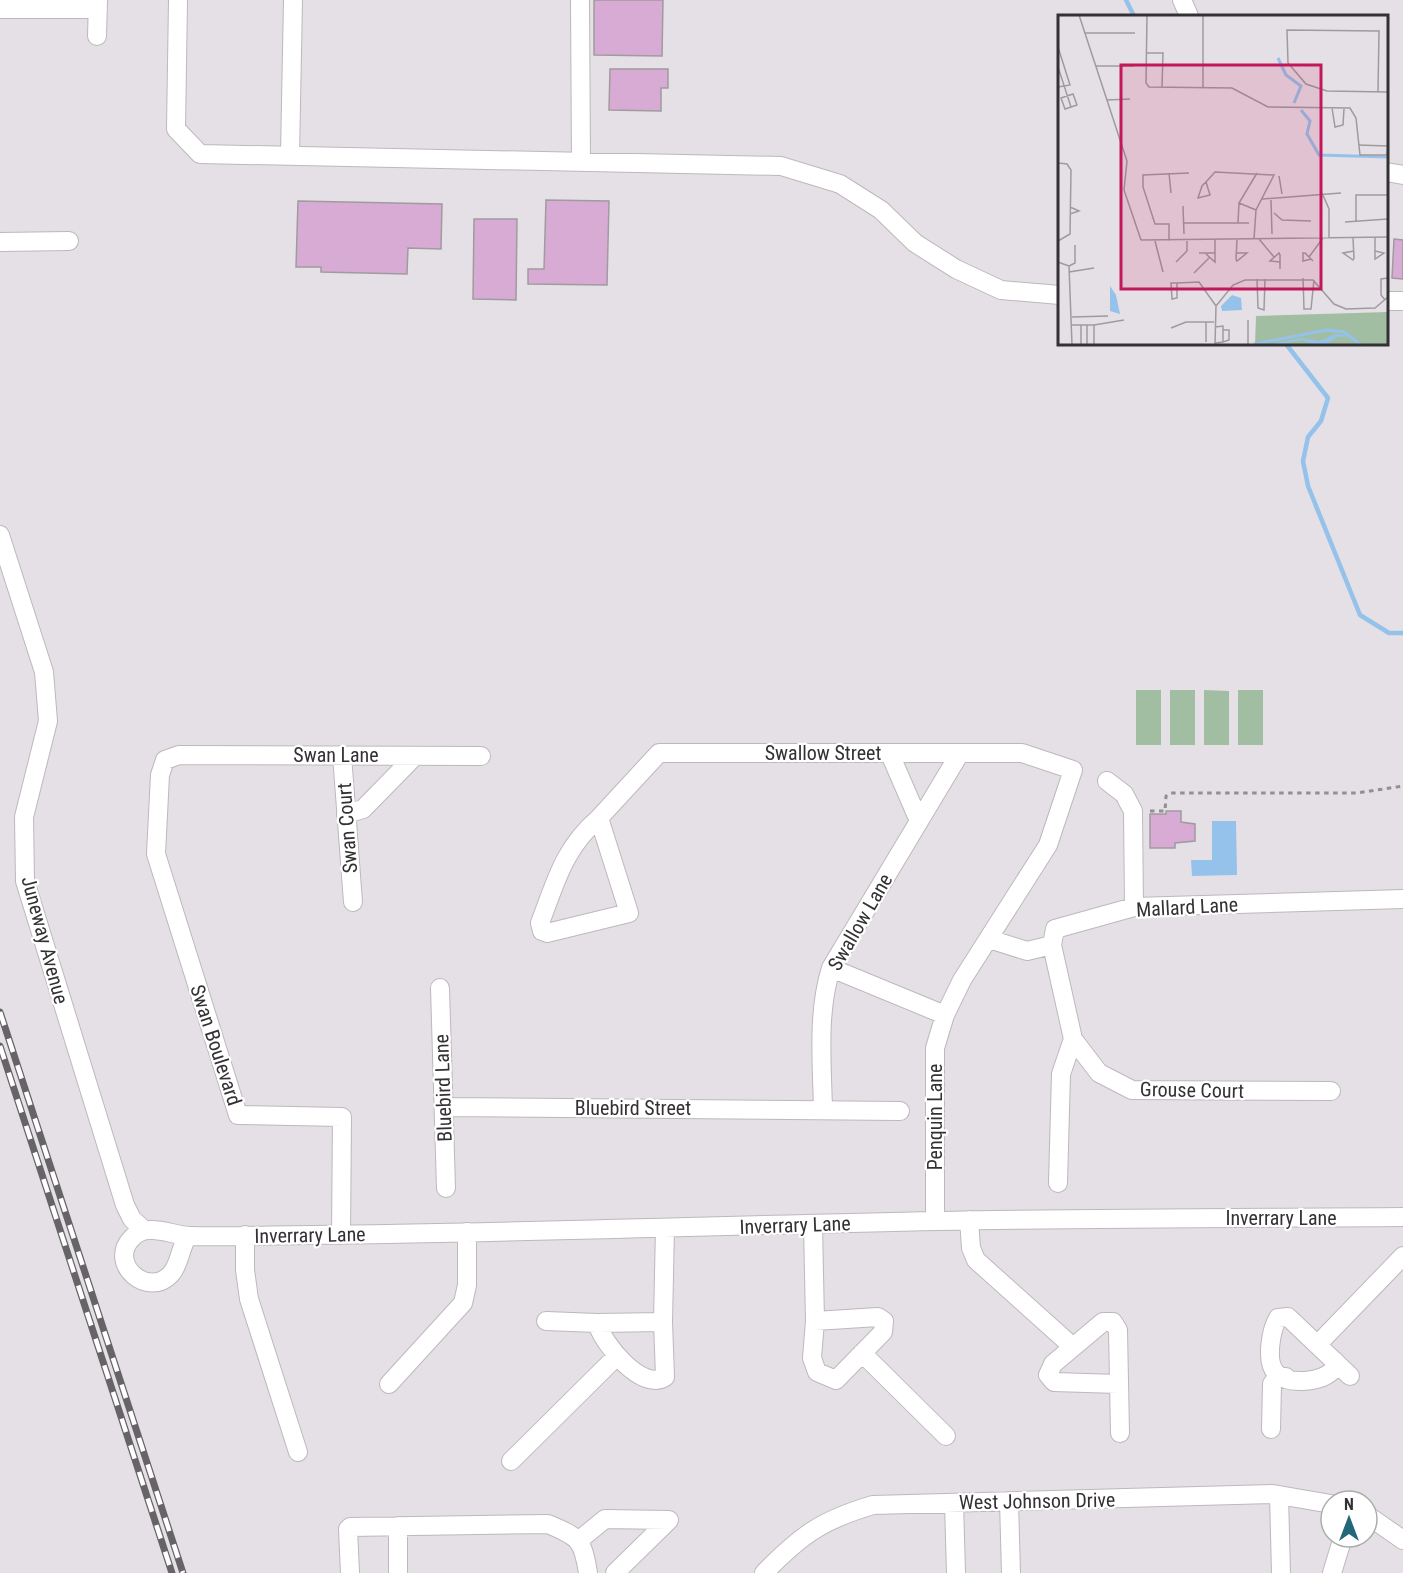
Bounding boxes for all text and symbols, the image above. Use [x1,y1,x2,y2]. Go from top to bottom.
inset map [1058,15,1388,345]
street label: Swallow Street [765,741,881,765]
street label: Swan Lane [293,743,379,767]
street label: Swan Court [332,782,362,874]
street label: Swallow Lane [823,869,897,975]
street label: Juneway Avenue [16,873,74,1007]
street label: Mallard Lane [1135,892,1239,922]
street label: Swan Boulevard [185,982,247,1108]
street label: Bluebird Lane [429,1034,457,1142]
street label: Penquin Lane [923,1064,947,1170]
street label: Grouse Court [1140,1077,1244,1103]
street label: Bluebird Street [575,1096,691,1120]
street label: Inverrary Lane [1225,1206,1337,1230]
street label: Inverrary Lane [739,1211,851,1239]
street label: Inverrary Lane [254,1222,366,1248]
street label: West Johnson Drive [959,1488,1115,1514]
north arrow [1319,1489,1379,1549]
text: N [1344,1495,1354,1514]

